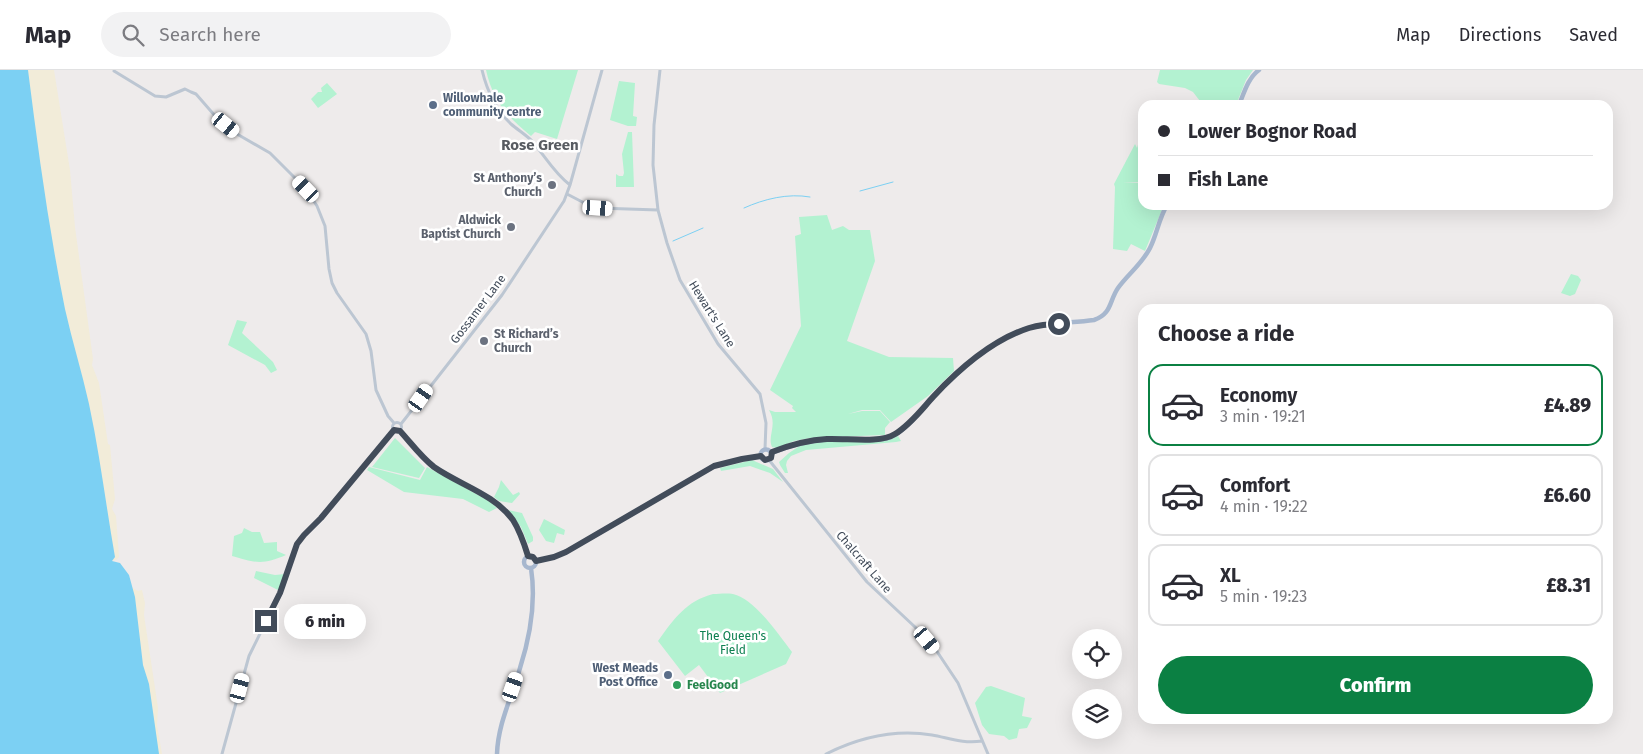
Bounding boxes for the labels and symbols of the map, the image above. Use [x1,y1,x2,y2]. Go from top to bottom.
place label: Willowhale community centre [443,91,542,119]
marker: Willowhale community centre [427,99,439,111]
car [209,110,242,140]
district label: Rose Green [501,136,579,154]
place label: St Anthony’s Church [473,171,542,199]
car [290,173,321,205]
marker: St Anthony’s Church [546,179,558,191]
car [582,199,613,217]
place label: Aldwick Baptist Church [421,213,501,241]
marker: Aldwick Baptist Church [505,221,517,233]
street label: Gossamer Lane [448,272,508,346]
street label: Hewart's Lane [686,278,738,350]
route start [1048,313,1070,335]
place label: St Richard’s Church [494,327,559,355]
marker: St Richard’s Church [478,335,490,347]
car [406,381,435,415]
street label: Chalcraft Lane [833,528,895,596]
callout: 6 min [284,604,366,638]
route end [255,610,277,632]
car [911,624,942,656]
park label: The Queen's Field [700,629,767,657]
place label: West Meads Post Office [593,661,658,689]
marker: West Meads Post Office [662,669,674,681]
car [501,670,524,704]
car [228,672,251,704]
place label: FeelGood [687,678,738,692]
marker: FeelGood [671,679,683,691]

